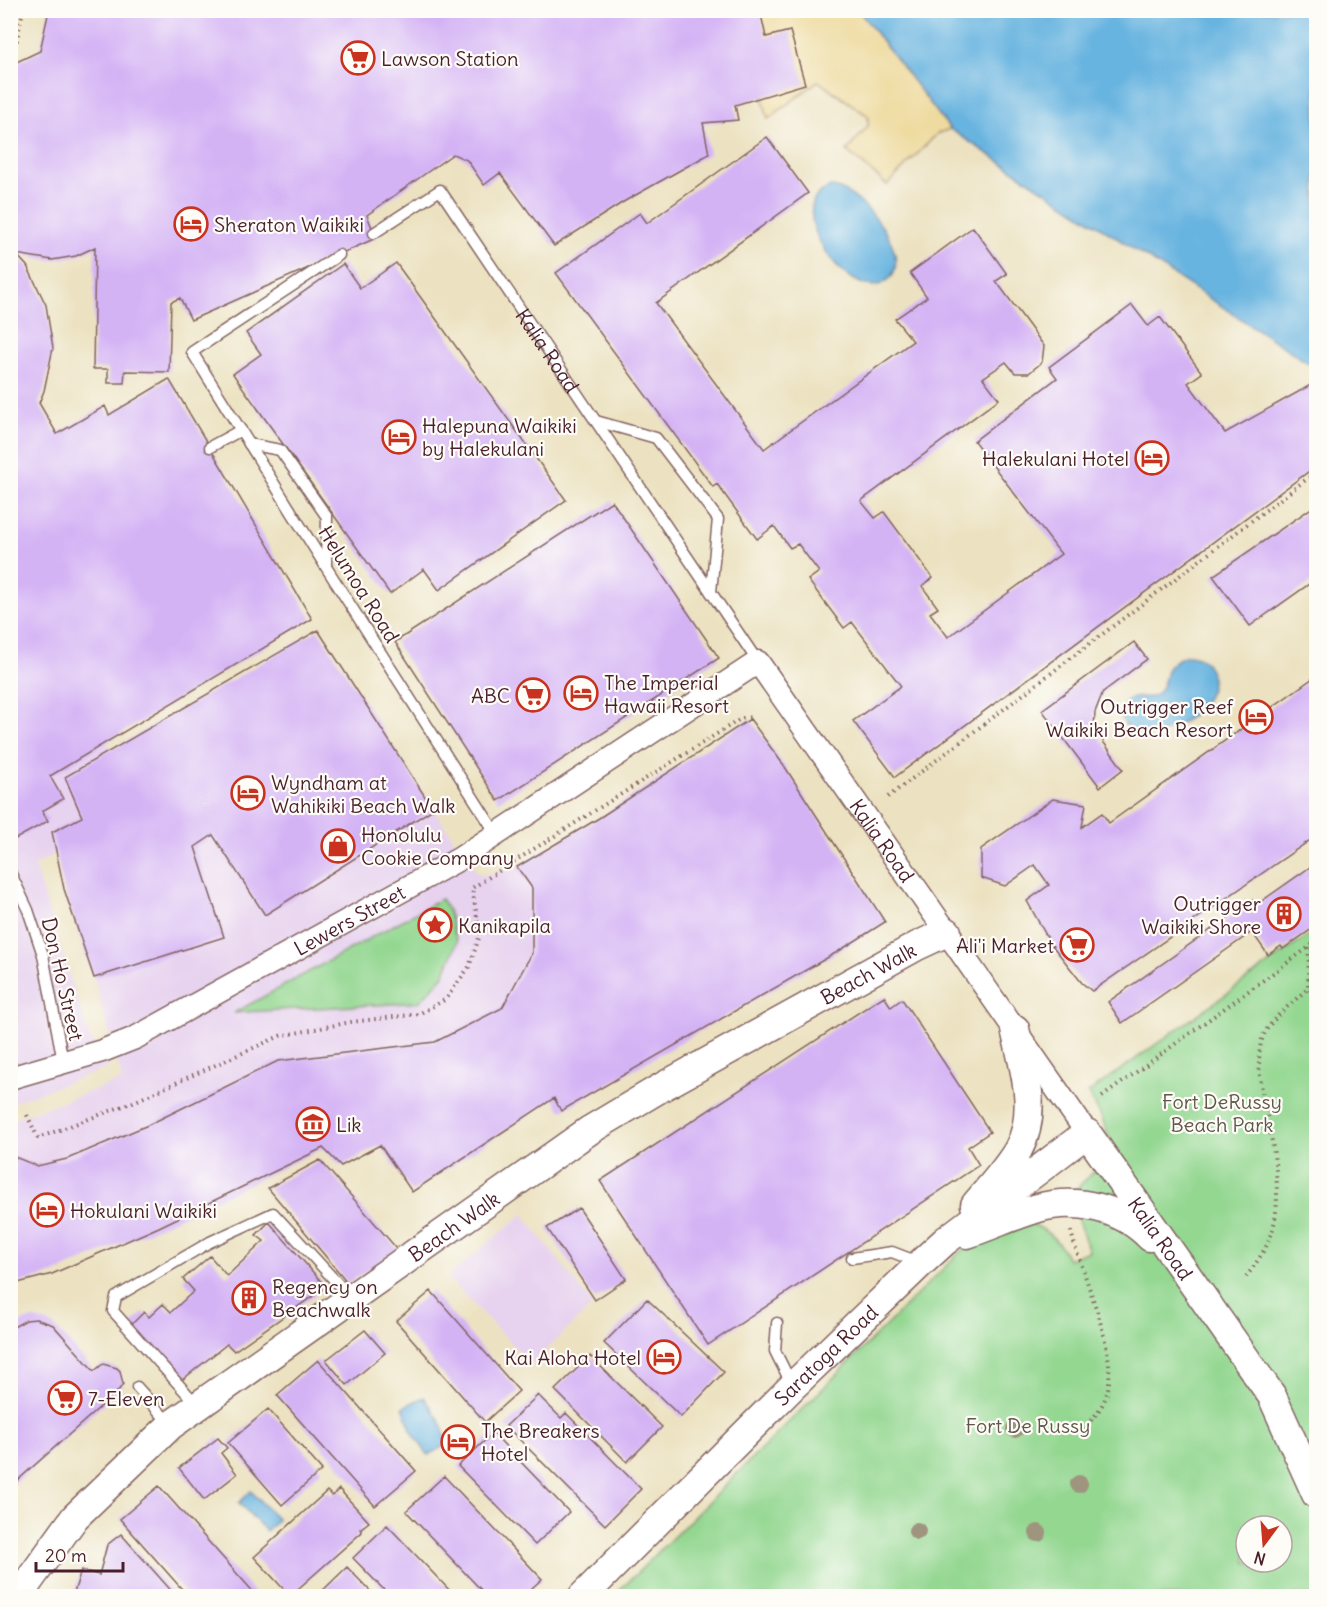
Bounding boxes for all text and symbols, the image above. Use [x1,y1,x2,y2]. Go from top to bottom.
supermarket icon: Lawson Station [340,40,376,76]
place label: Lawson Station [381,46,519,71]
hotel icon: Sheraton Waikiki [173,206,209,242]
place label: Sheraton Waikiki [214,212,364,237]
street label: Kalia Road [511,304,585,397]
place label: Halepuna Waikiki by Halekulani [422,413,577,461]
hotel icon: Halepuna Waikiki by Halekulani [381,419,417,455]
hotel icon: Halekulani Hotel [1134,440,1170,476]
place label: Halekulani Hotel [982,446,1129,471]
street label: Helumoa Road [313,521,405,647]
place label: The Imperial Hawaii Resort [604,670,729,718]
hotel icon: The Imperial Hawaii Resort [563,675,599,711]
supermarket icon: ABC [515,677,551,713]
place label: ABC [471,683,510,708]
place label: Outrigger Reef Waikiki Beach Resort [1045,694,1233,742]
hotel icon: Outrigger Reef Waikiki Beach Resort [1238,699,1274,735]
place label: Wyndham at Wahikiki Beach Walk [271,770,455,818]
hotel icon: Wyndham at Wahikiki Beach Walk [230,775,266,811]
street label: Kalia Road [845,794,920,887]
place label: Honolulu Cookie Company [361,822,514,870]
shop icon: Honolulu Cookie Company [320,828,356,864]
street label: Lewers Street [289,879,409,960]
place label: Outrigger Waikiki Shore [1141,891,1261,939]
building icon: Outrigger Waikiki Shore [1266,896,1302,932]
place icon: Kanikapila [417,907,453,943]
place label: Kanikapila [458,913,551,938]
street label: Don Ho Street [37,915,89,1043]
supermarket icon: Ali'i Market [1059,927,1095,963]
place label: Ali'i Market [956,933,1054,958]
street label: Beach Walk [816,937,920,1010]
park label: Fort DeRussy Beach Park [1162,1089,1282,1137]
museum icon: Lik [295,1106,331,1142]
place label: Lik [336,1112,362,1137]
street label: Beach Walk [403,1185,504,1267]
hotel icon: Hokulani Waikiki [29,1192,65,1228]
street label: Kalia Road [1123,1192,1199,1285]
place label: Hokulani Waikiki [70,1198,217,1223]
place label: Regency on Beachwalk [272,1274,378,1322]
building icon: Regency on Beachwalk [231,1280,267,1316]
street label: Saratoga Road [769,1299,883,1410]
hotel icon: Kai Aloha Hotel [646,1339,682,1375]
place label: Kai Aloha Hotel [505,1345,641,1370]
supermarket icon: 7-Eleven [47,1380,83,1416]
place label: 7-Eleven [88,1386,165,1411]
park label: Fort De Russy [966,1413,1090,1438]
place label: The Breakers Hotel [481,1418,599,1466]
hotel icon: The Breakers Hotel [440,1424,476,1460]
north arrow [1234,1514,1294,1574]
scale bar [36,1535,123,1573]
text: 20 m [45,1544,87,1567]
text: N [1252,1547,1268,1570]

